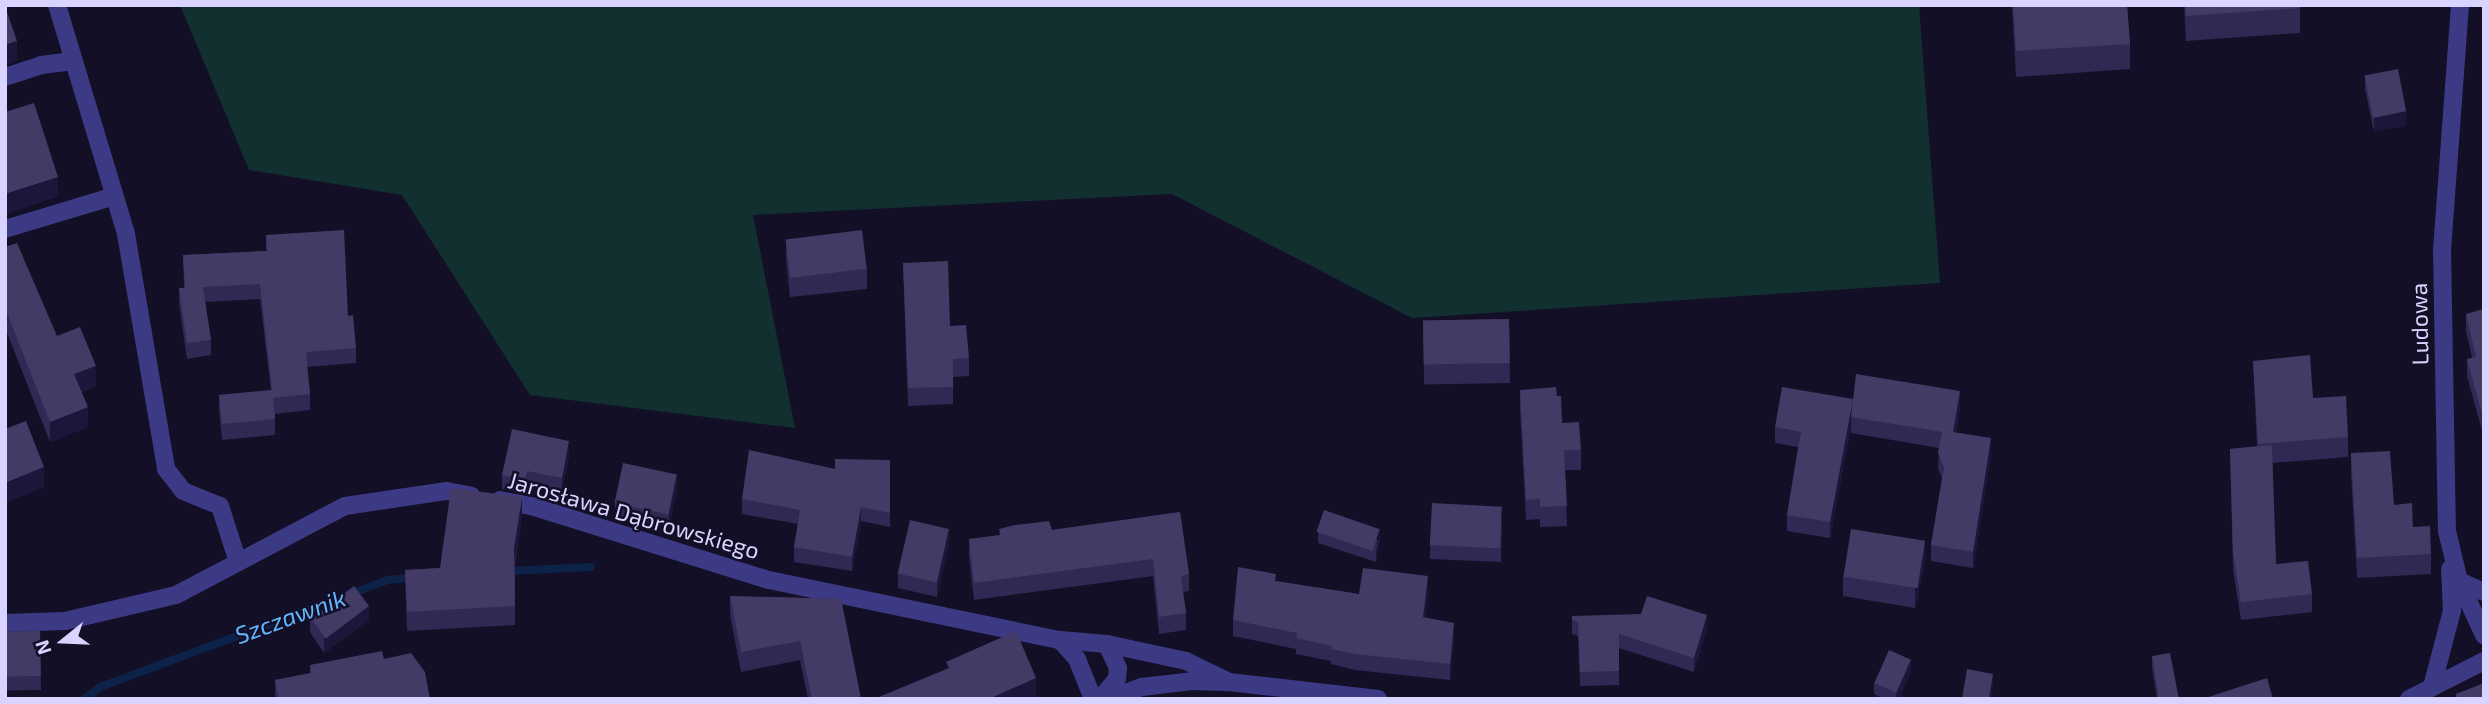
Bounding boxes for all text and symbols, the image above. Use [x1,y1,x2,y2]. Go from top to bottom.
street label: Ludowa [2404,282,2434,366]
street label: Jarosława Dąbrowskiego [505,466,763,564]
water label: Szczawnik [231,583,349,649]
north arrow [28,606,98,676]
text: N [29,638,56,658]

